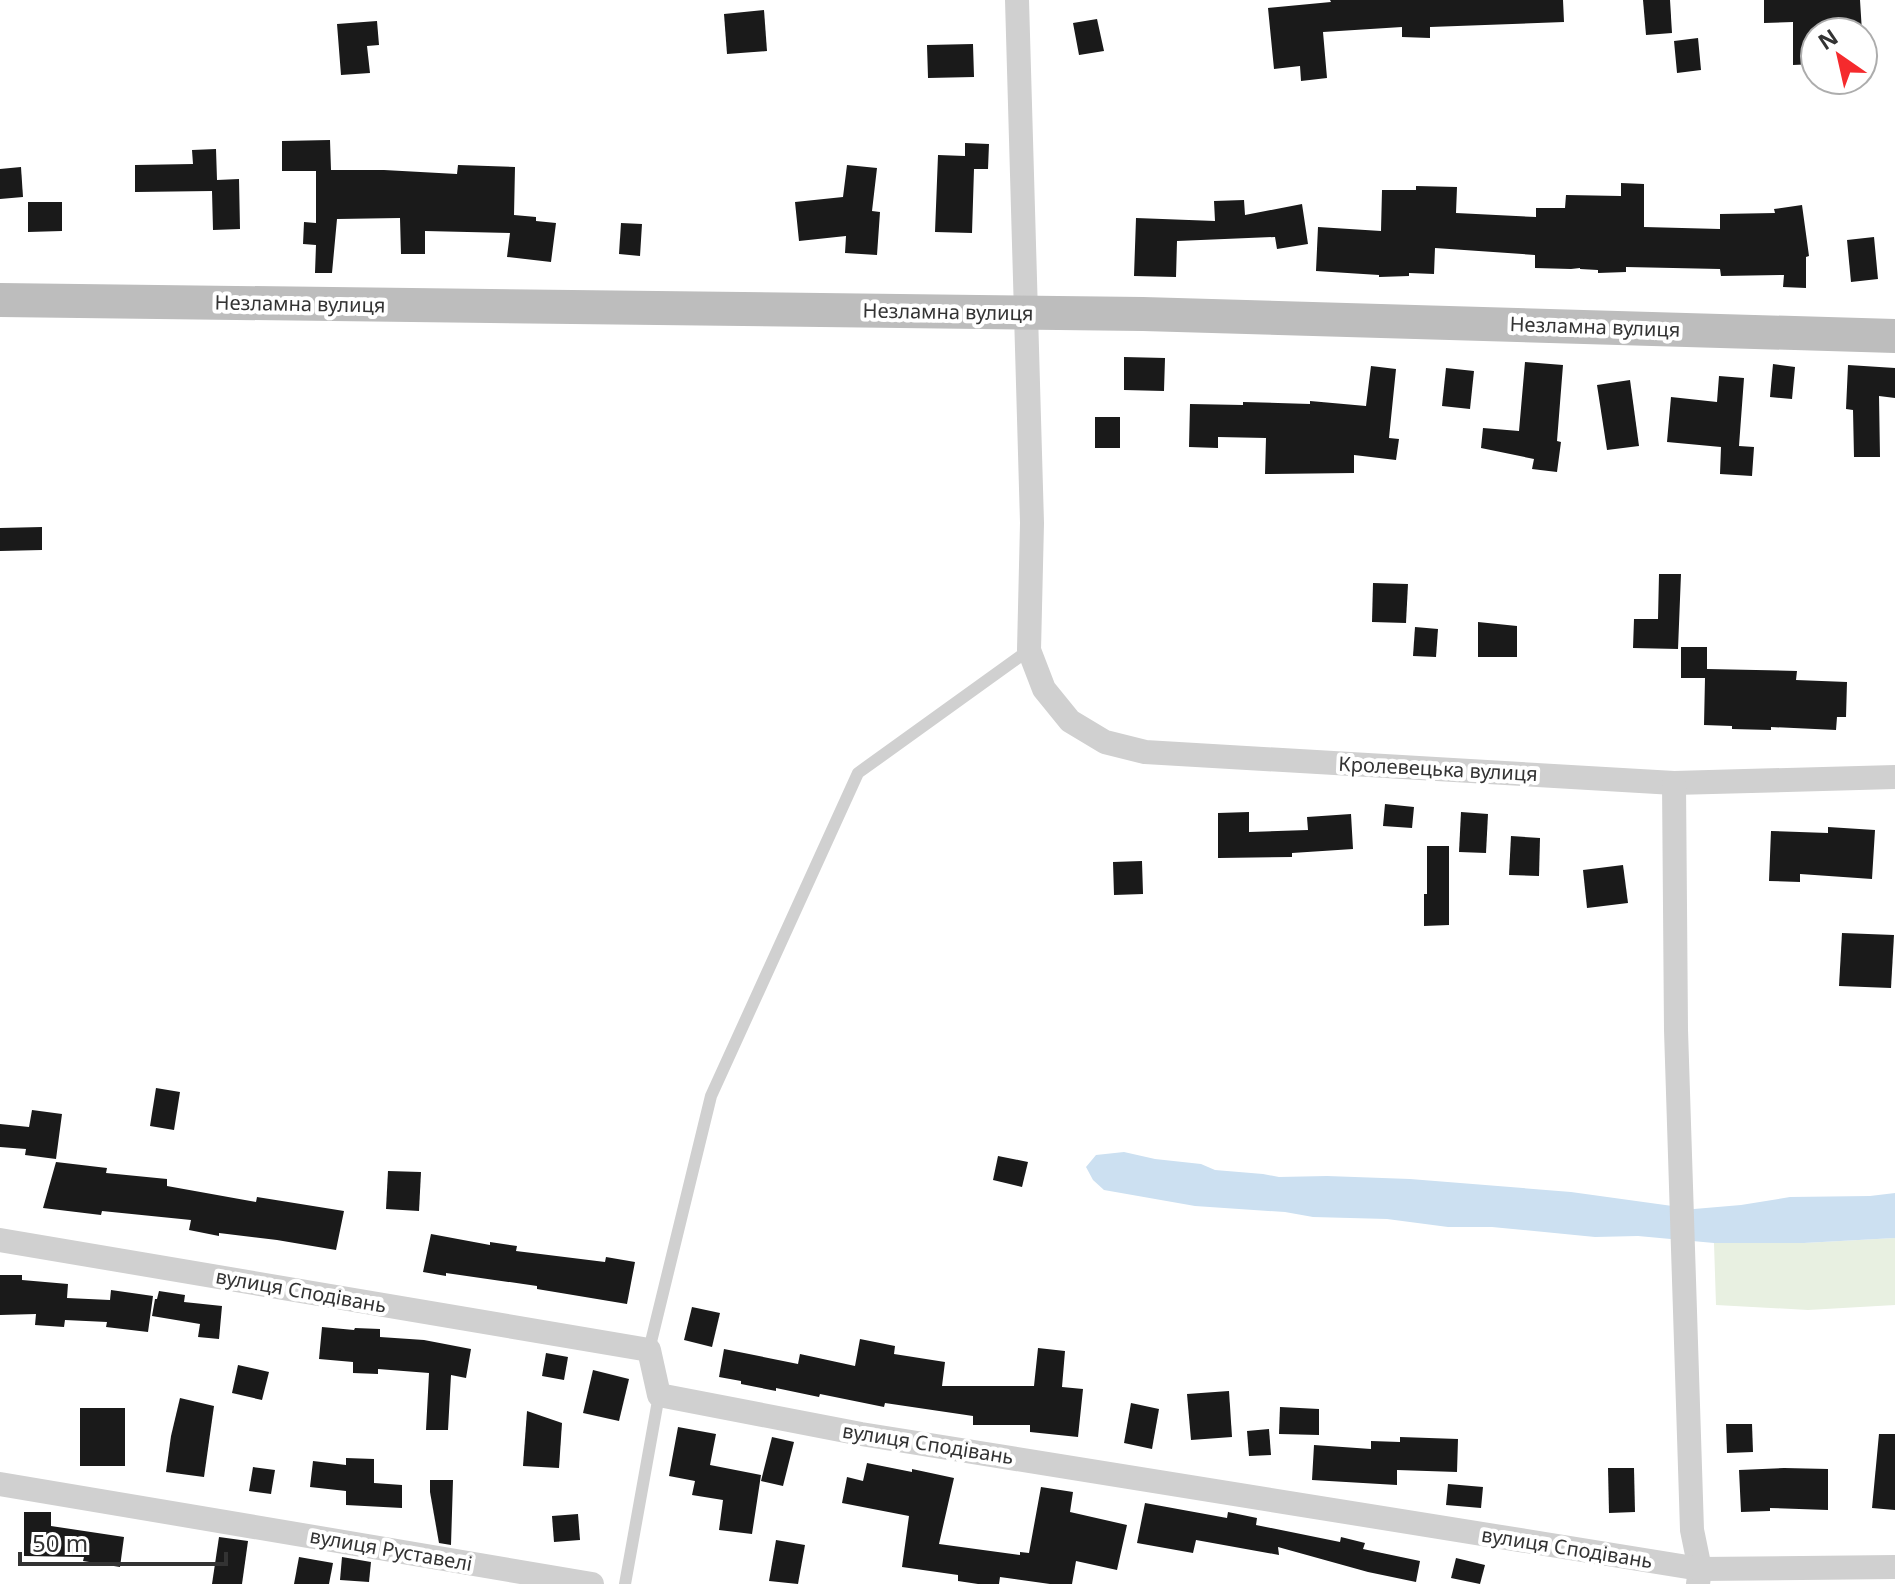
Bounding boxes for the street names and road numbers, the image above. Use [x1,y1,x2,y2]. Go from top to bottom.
street label: Незламна вулиця [214,289,386,318]
street label: Незламна вулиця [862,297,1034,326]
street label: Незламна вулиця [1509,310,1681,343]
street label: Кролевецька вулиця [1338,750,1538,787]
street label: вулиця Сподівань [214,1262,389,1319]
street label: вулиця Сподівань [841,1417,1016,1470]
street label: вулиця Сподівань [1480,1521,1655,1574]
street label: вулиця Руставелі [308,1522,474,1577]

